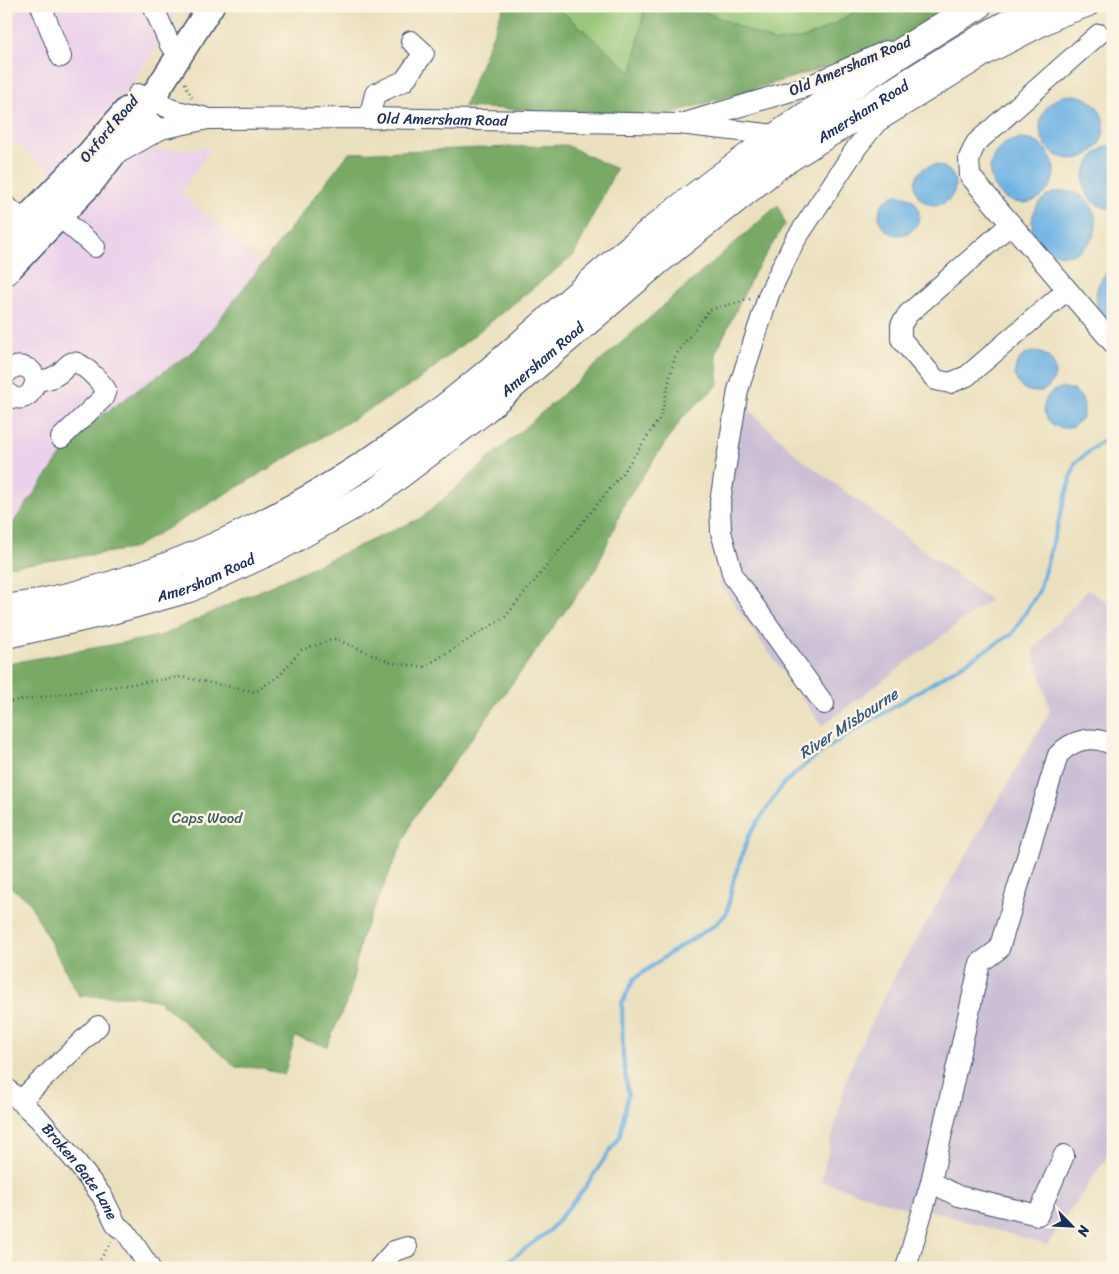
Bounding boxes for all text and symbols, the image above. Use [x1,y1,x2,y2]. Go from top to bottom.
street label: Old Amersham Road [785,28,916,103]
street label: Amersham Road [811,72,915,151]
street label: Oxford Road [73,89,146,169]
street label: Old Amersham Road [377,105,509,134]
street label: Amersham Road [494,315,591,404]
street label: Amersham Road [153,546,260,610]
water label: River Misbourne [793,679,906,767]
park label: Caps Wood [172,805,243,831]
street label: Broken Gate Lane [35,1117,125,1224]
north arrow [1046,1202,1096,1252]
text: N [1070,1221,1097,1241]

